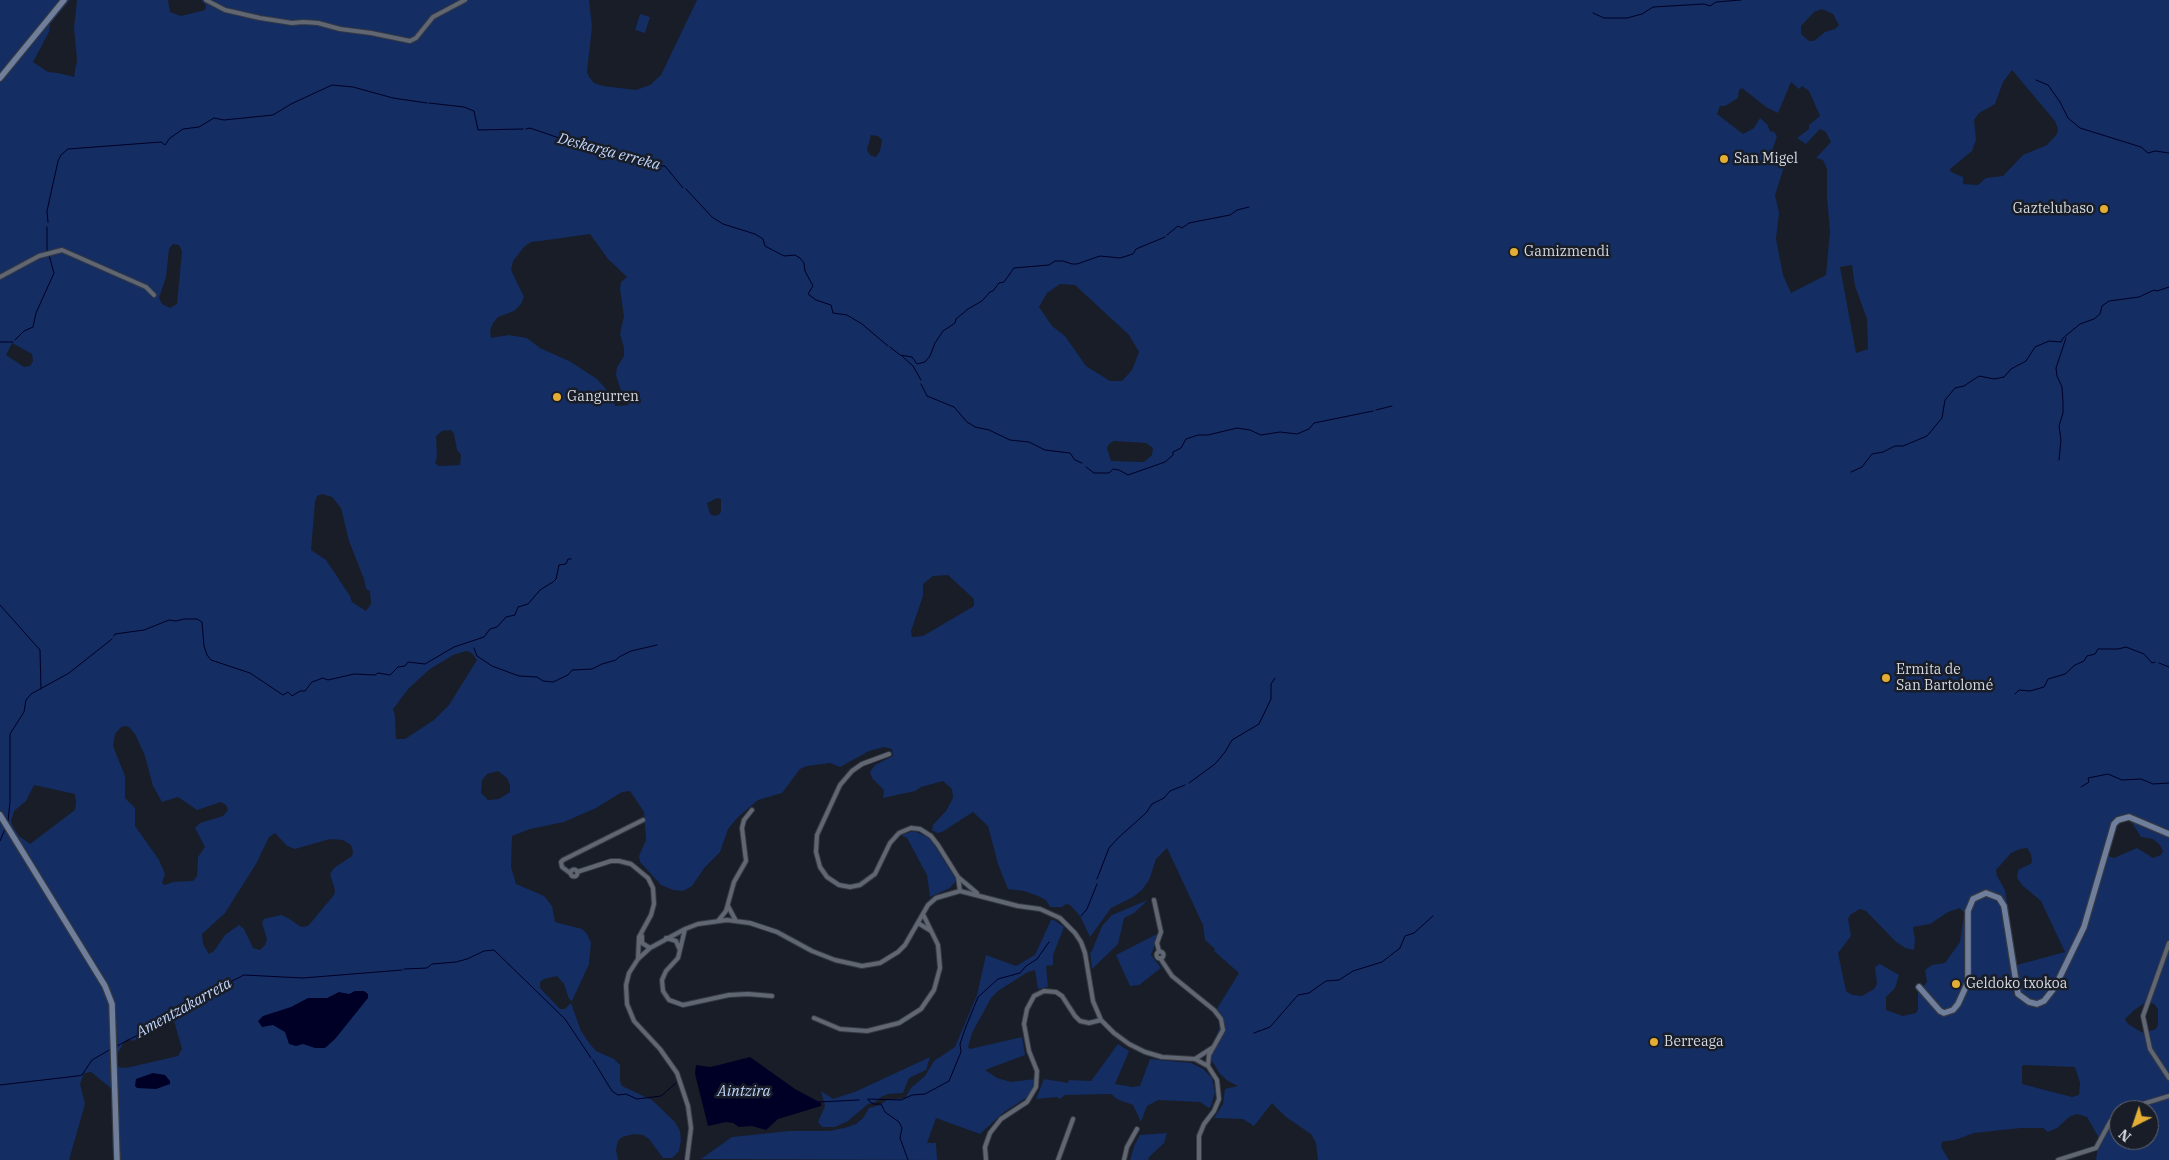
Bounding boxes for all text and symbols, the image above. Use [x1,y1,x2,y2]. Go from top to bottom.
water label: Deskarga erreka [556,130,662,174]
place label: San Migel [1734,151,1798,167]
marker: San Migel [1718,153,1730,165]
place label: Gaztelubaso [2013,201,2094,217]
marker: Gaztelubaso [2098,203,2110,215]
place label: Gamizmendi [1524,244,1609,260]
marker: Gamizmendi [1508,246,1520,258]
place label: Gangurren [567,389,639,405]
marker: Gangurren [551,391,563,403]
place label: Ermita de San Bartolomé [1896,662,1993,694]
marker: Ermita de San Bartolomé [1880,672,1892,684]
water label: Amentzakarreta [133,974,235,1042]
place label: Geldoko txokoa [1966,976,2067,992]
marker: Geldoko txokoa [1950,978,1962,990]
place label: Berreaga [1664,1034,1724,1050]
marker: Berreaga [1648,1036,1660,1048]
water label: Aintzira [717,1083,771,1101]
north arrow [2109,1100,2159,1150]
text: N [2115,1125,2135,1146]

